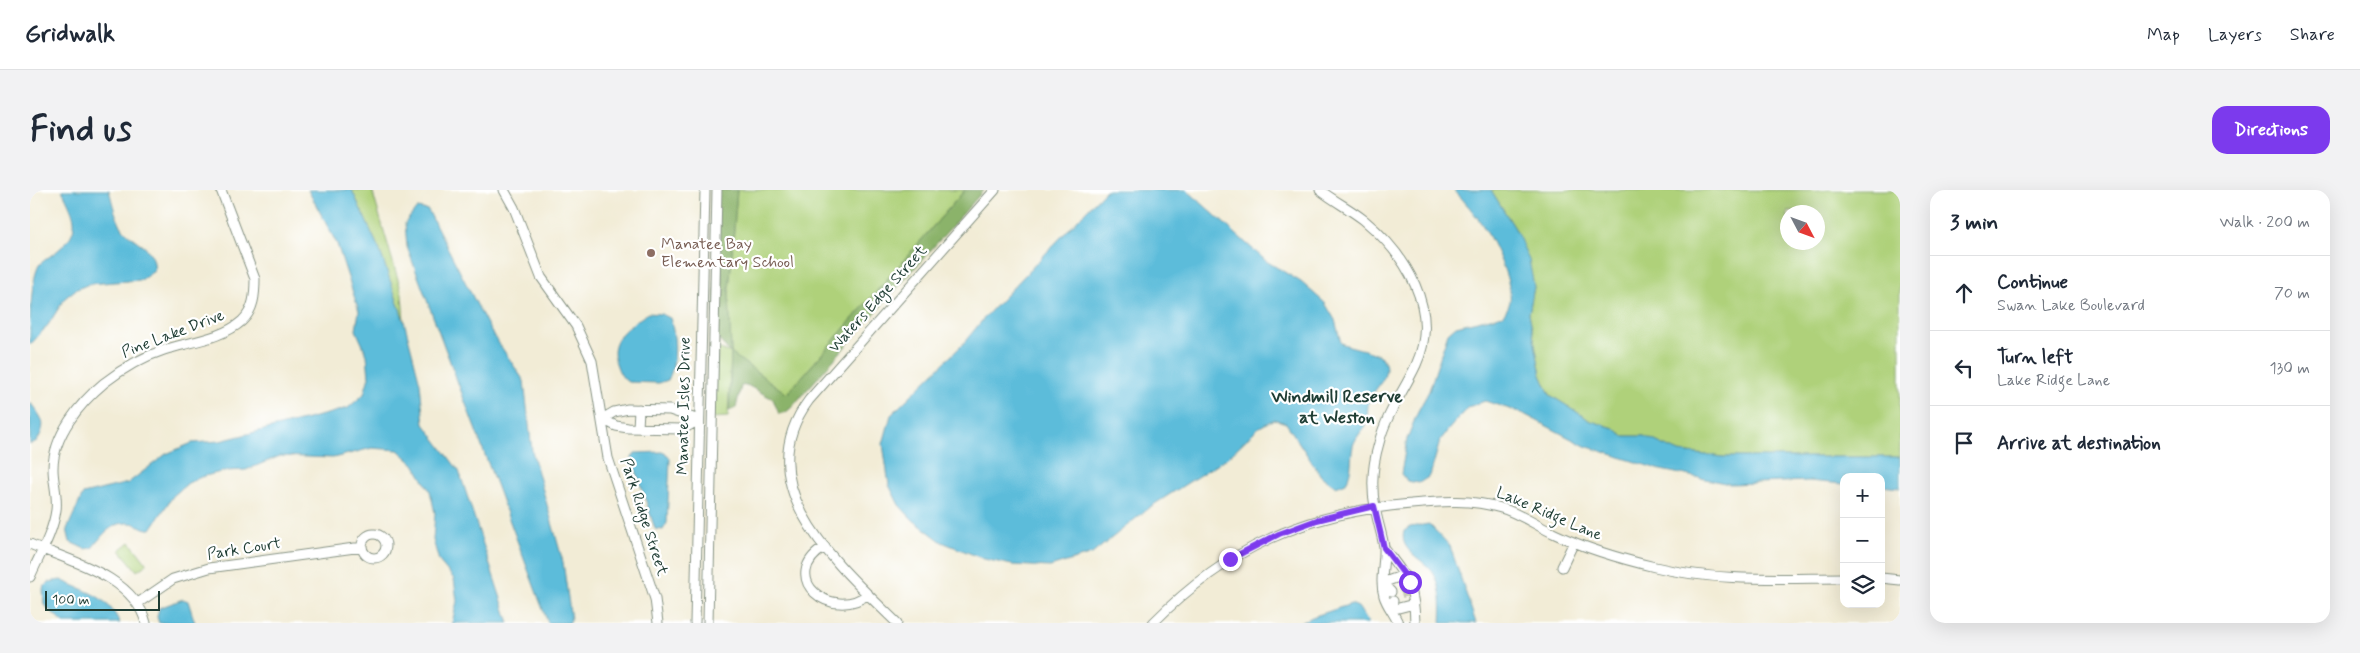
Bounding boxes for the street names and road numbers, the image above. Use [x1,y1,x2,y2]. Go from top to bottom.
street label: Waters Edge Street [824,240,933,358]
street label: Pine Lake Drive [119,305,228,363]
street label: Manatee Isles Drive [672,337,696,475]
street label: Park Ridge Street [614,455,673,579]
street label: Lake Ridge Lane [1492,482,1606,547]
street label: Park Court [206,533,283,565]

